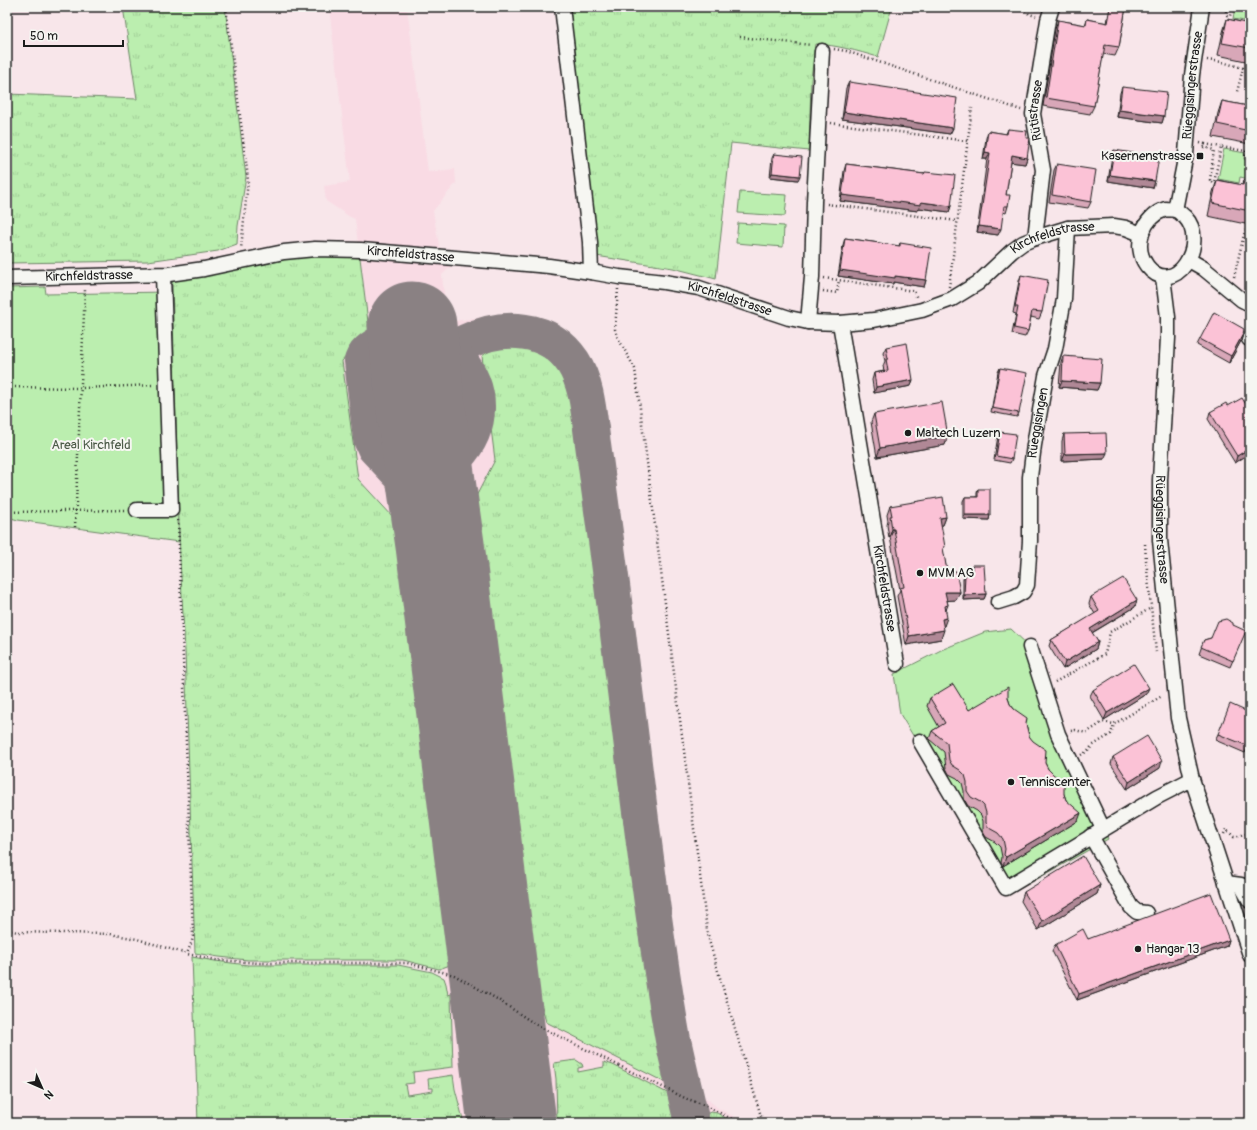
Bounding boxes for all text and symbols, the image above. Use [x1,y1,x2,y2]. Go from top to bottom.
scale bar [24,22,123,48]
text: 50 m [30,29,58,44]
street label: Rüeggisingerstrasse [1179,30,1206,140]
street label: Rütistrasse [1025,78,1046,142]
place label: Kasernenstrasse [1101,148,1193,164]
marker: Kasernenstrasse [1195,151,1205,161]
street label: Kirchfeldstrasse [1007,219,1095,258]
street label: Kirchfeldstrasse [366,243,455,266]
street label: Kirchfeldstrasse [45,267,134,285]
street label: Kirchfeldstrasse [686,278,774,320]
street label: Rüeggisingen [1024,386,1052,459]
place label: Maltech Luzern [916,425,1001,441]
marker: Maltech Luzern [903,428,913,438]
park label: Areal Kirchfeld [51,437,131,453]
street label: Rüeggisingerstrasse [1152,475,1172,585]
street label: Kirchfeldstrasse [869,544,900,633]
place label: MVM AG [928,565,974,581]
marker: MVM AG [915,568,925,578]
place label: Tenniscenter [1019,774,1091,790]
marker: Tenniscenter [1006,777,1016,787]
place label: Hangar 13 [1146,941,1200,957]
marker: Hangar 13 [1133,944,1143,954]
north arrow [22,1068,62,1108]
text: N [41,1087,56,1102]

